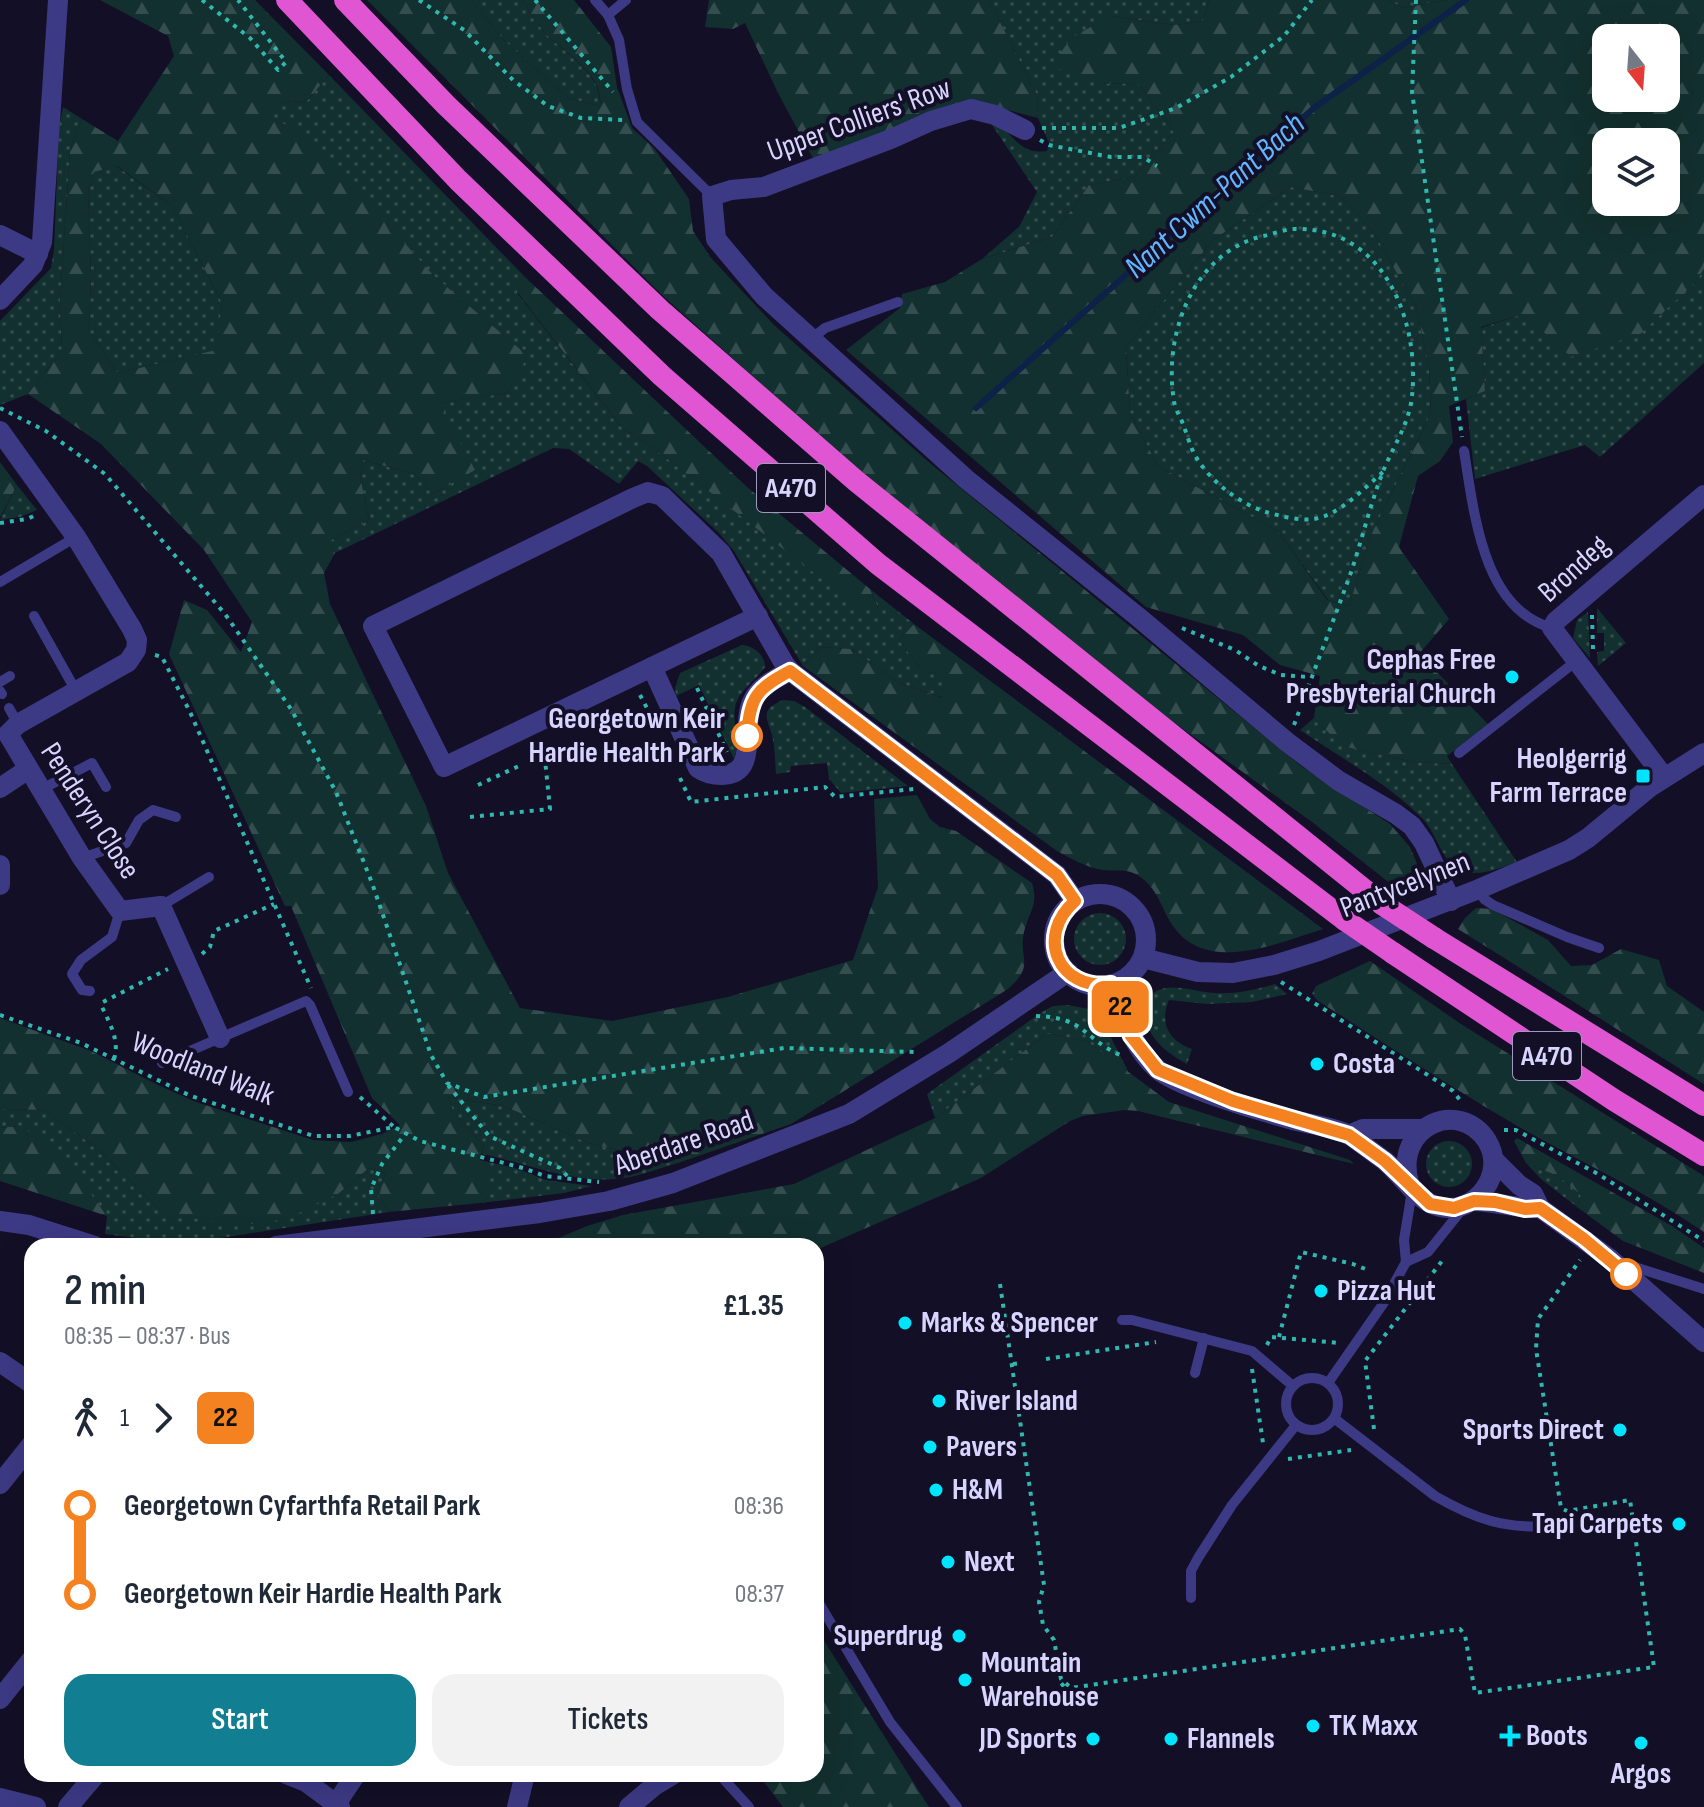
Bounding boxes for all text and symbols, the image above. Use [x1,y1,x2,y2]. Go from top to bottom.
north arrow [1592,24,1680,112]
map controls [1592,24,1680,216]
street label: Upper Colliers' Row [762,70,956,170]
water label: Nant Cwm-Pant Bach [1117,105,1313,287]
button: layers [1592,128,1680,216]
road number: A470 [757,464,825,512]
street label: Brondeg [1531,528,1617,610]
place label: Cephas Free Presbyterial Church [1286,642,1496,712]
marker: Cephas Free Presbyterial Church [1503,668,1521,686]
place label: Georgetown Keir Hardie Health Park [529,701,725,771]
marker: Georgetown Keir Hardie Health Park [732,721,762,751]
street label: Penderyn Close [33,736,147,886]
place label: Heolgerrig Farm Terrace [1490,741,1627,811]
marker: Heolgerrig Farm Terrace [1634,767,1652,785]
street label: Pantycelynen [1335,844,1475,926]
line badge: 22 [1084,981,1156,1033]
text: 22 [1108,990,1132,1023]
street label: Woodland Walk [126,1024,280,1114]
road number: A470 [1513,1032,1581,1080]
place label: Costa [1333,1046,1395,1082]
marker: Costa [1308,1055,1326,1073]
street label: Aberdare Road [609,1102,758,1184]
unlabelled marker [1611,1259,1641,1289]
text: 2 min [64,1264,146,1317]
place label: Pizza Hut [1337,1273,1436,1309]
marker: Pizza Hut [1312,1282,1330,1300]
text: £1.35 [723,1288,784,1324]
place label: Marks & Spencer [921,1305,1098,1341]
marker: Marks & Spencer [896,1314,914,1332]
text: 08:35 – 08:37 · Bus [64,1321,230,1352]
place label: River Island [955,1383,1078,1419]
marker: River Island [930,1392,948,1410]
icon: walk [64,1396,108,1440]
icon: forward [141,1396,185,1440]
text: 22 [213,1401,238,1434]
text: 1 [120,1403,129,1434]
place label: Sports Direct [1463,1412,1604,1448]
marker: Sports Direct [1611,1421,1629,1439]
place label: Pavers [946,1429,1017,1465]
marker: Pavers [921,1438,939,1456]
place label: H&M [952,1472,1003,1508]
marker: H&M [927,1481,945,1499]
text: Georgetown Cyfarthfa Retail Park [124,1488,480,1524]
text: 08:36 [734,1491,784,1522]
place label: Tapi Carpets [1532,1506,1663,1542]
marker: Tapi Carpets [1670,1515,1688,1533]
place label: Next [964,1544,1015,1580]
marker: Next [939,1553,957,1571]
text: Georgetown Keir Hardie Health Park [124,1576,502,1612]
text: 08:37 [735,1579,784,1610]
place label: Superdrug [834,1618,943,1654]
marker: Superdrug [950,1627,968,1645]
place label: Mountain Warehouse [981,1645,1099,1715]
marker: Mountain Warehouse [956,1671,974,1689]
button: Start [64,1674,416,1766]
button: Tickets [432,1674,784,1766]
place label: TK Maxx [1329,1708,1418,1744]
marker: TK Maxx [1304,1717,1322,1735]
place label: Boots [1526,1718,1588,1754]
place label: JD Sports [978,1721,1077,1757]
place label: Flannels [1187,1721,1275,1757]
marker: Boots [1501,1727,1519,1745]
marker: JD Sports [1084,1730,1102,1748]
marker: Flannels [1162,1730,1180,1748]
marker: Argos [1632,1734,1650,1752]
place label: Argos [1610,1756,1671,1792]

